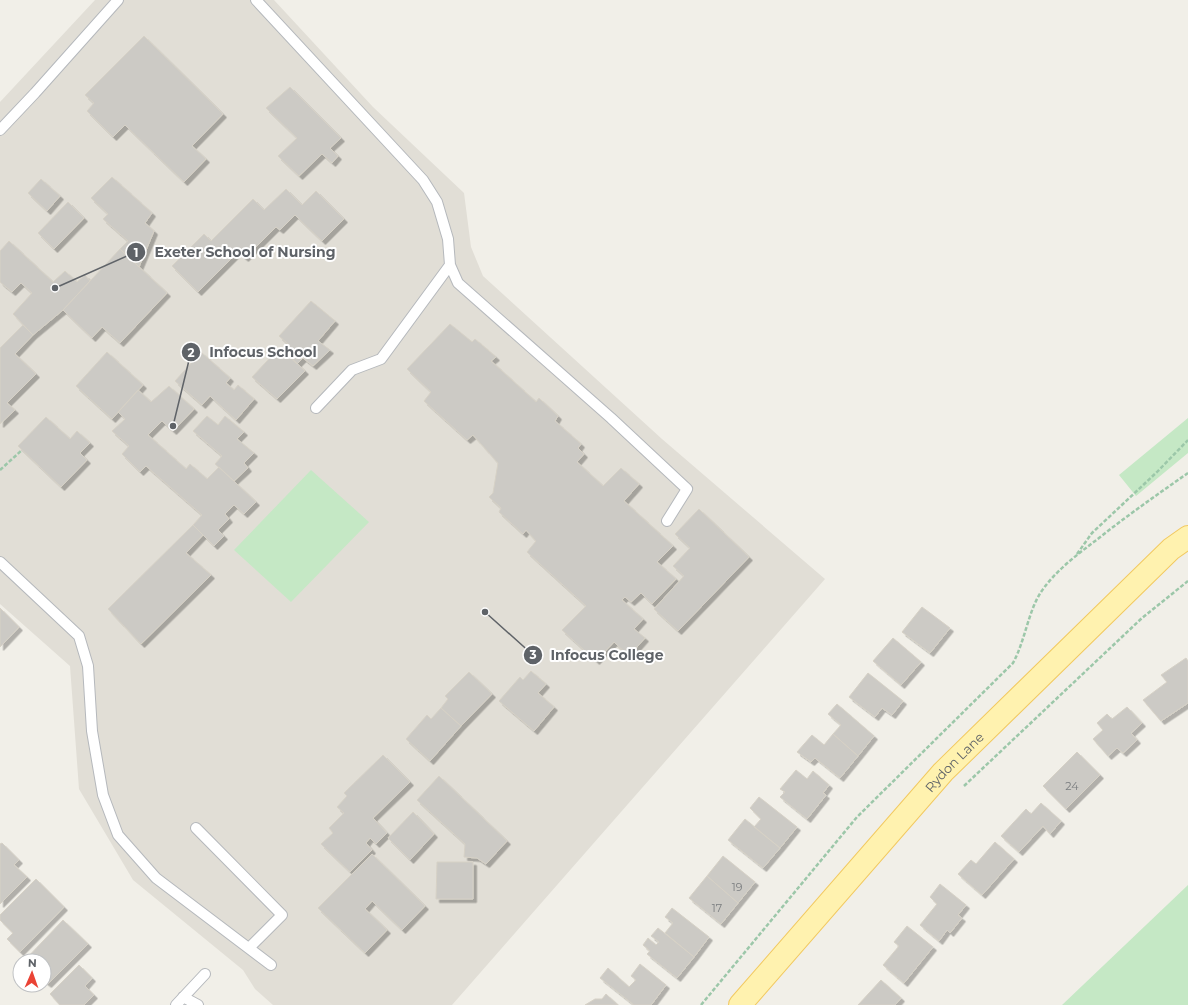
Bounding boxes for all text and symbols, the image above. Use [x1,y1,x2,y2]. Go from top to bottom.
callout: Exeter School of Nursing [126,239,343,265]
text: Exeter School of Nursing [154,243,336,261]
text: 1 [134,245,138,260]
callout: Infocus School [181,339,324,365]
text: Infocus School [209,343,317,361]
text: 2 [187,345,195,360]
callout: Infocus College [523,642,672,668]
text: Infocus College [551,646,664,664]
text: 3 [528,647,537,662]
street label: Rydon Lane [921,729,987,795]
house number: 24 [1065,779,1079,793]
house number: 19 [732,880,743,894]
house number: 17 [712,901,722,915]
north arrow [12,953,52,993]
text: N [28,956,37,970]

